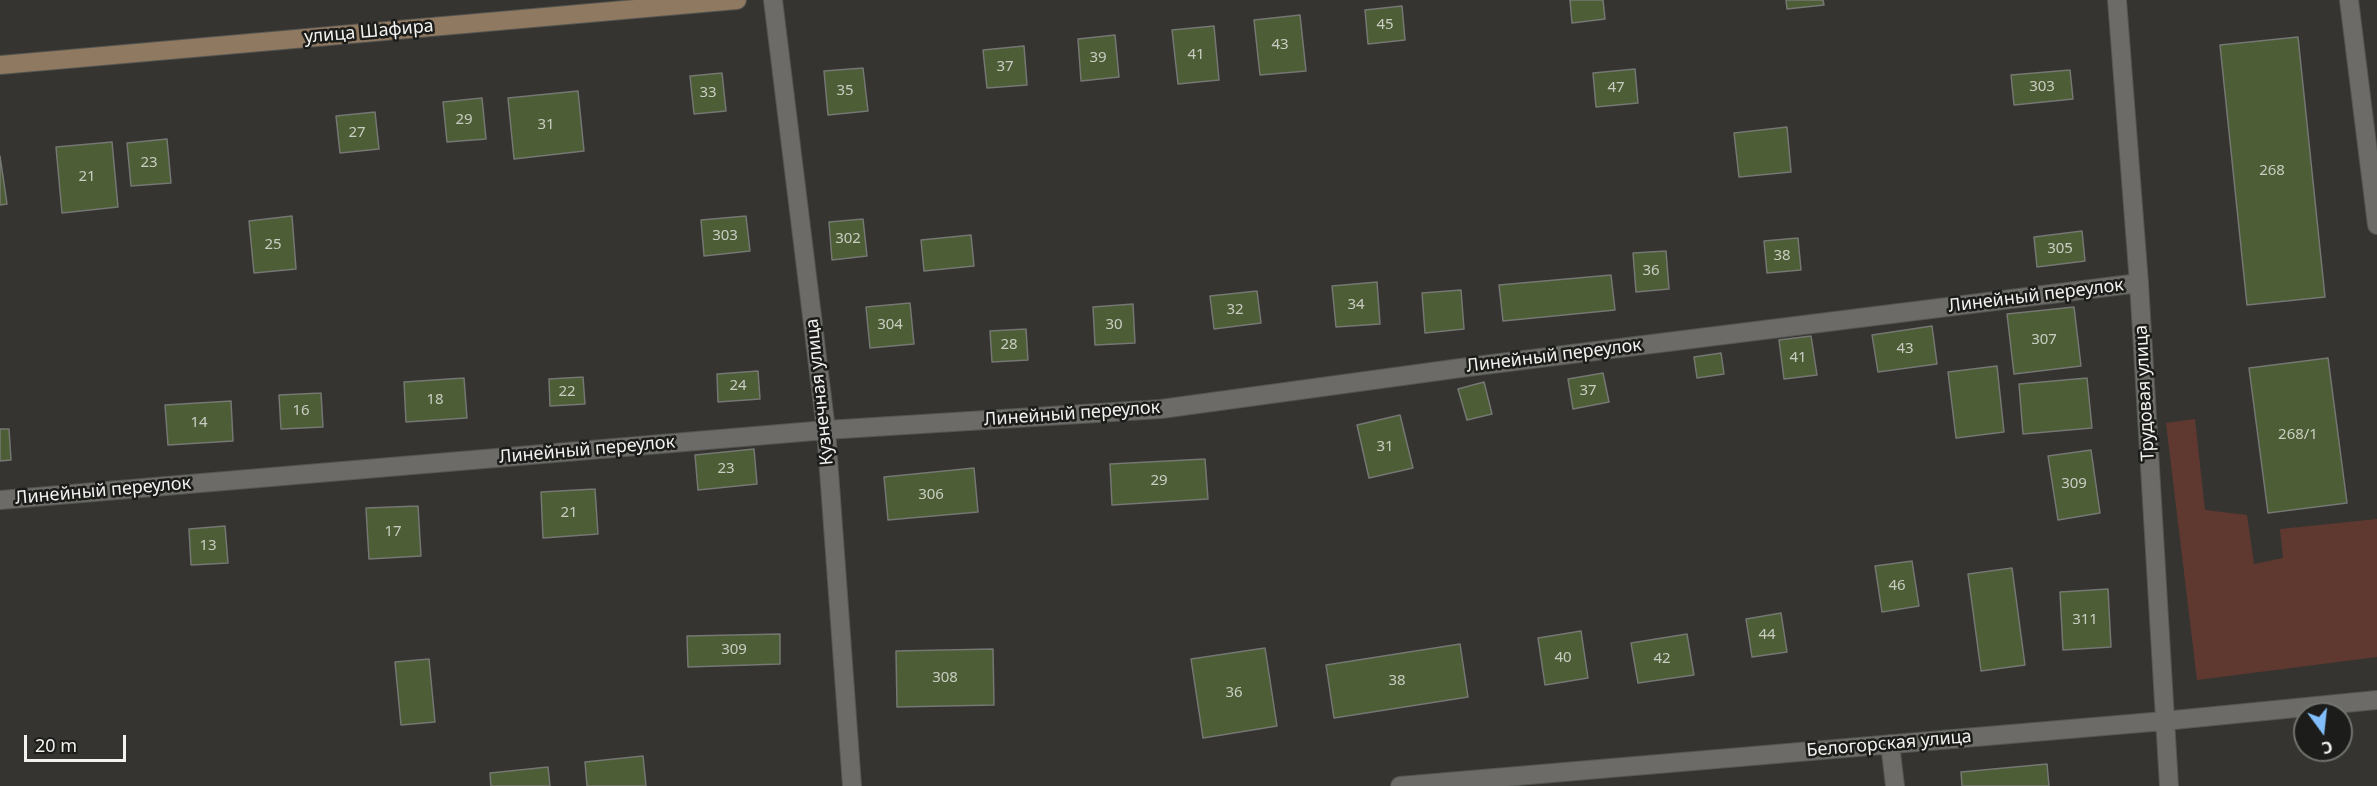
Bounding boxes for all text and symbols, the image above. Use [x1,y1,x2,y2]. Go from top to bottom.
street label: улица Шафира [303,16,435,48]
house number: 45 [1376,16,1394,34]
house number: 43 [1271,36,1289,54]
house number: 41 [1187,46,1205,64]
house number: 39 [1089,49,1107,67]
house number: 37 [996,58,1014,76]
house number: 303 [2029,78,2055,96]
house number: 47 [1607,79,1625,97]
house number: 35 [836,82,854,100]
house number: 33 [699,84,717,102]
house number: 29 [455,111,473,129]
house number: 31 [537,116,555,134]
house number: 27 [348,124,366,142]
house number: 23 [140,154,158,172]
house number: 268 [2259,162,2285,180]
house number: 21 [78,168,96,186]
house number: 303 [712,227,738,245]
house number: 302 [835,230,861,248]
house number: 25 [264,236,282,254]
house number: 305 [2047,240,2073,258]
house number: 38 [1773,247,1791,265]
house number: 36 [1642,262,1660,280]
street label: Линейный переулок [1947,275,2125,317]
house number: 34 [1347,296,1365,314]
house number: 32 [1226,301,1244,319]
house number: 304 [877,316,903,334]
house number: 30 [1105,316,1123,334]
street label: Кузнечная улица [802,317,838,467]
street label: Трудовая улица [2131,325,2159,461]
house number: 307 [2031,331,2057,349]
street label: Линейный переулок [1465,335,1643,377]
house number: 28 [1000,336,1018,354]
house number: 43 [1896,340,1914,358]
house number: 41 [1789,349,1807,367]
house number: 24 [729,377,747,395]
house number: 37 [1579,382,1597,400]
house number: 22 [558,383,576,401]
house number: 18 [426,391,444,409]
street label: Линейный переулок [983,397,1161,431]
house number: 16 [292,402,310,420]
house number: 14 [190,414,208,432]
house number: 268/1 [2278,426,2318,444]
street label: Линейный переулок [498,432,676,468]
house number: 31 [1376,438,1394,456]
house number: 23 [717,460,735,478]
house number: 29 [1150,472,1168,490]
street label: Линейный переулок [14,473,192,509]
house number: 309 [2061,475,2087,493]
house number: 306 [918,486,944,504]
house number: 21 [560,504,578,522]
house number: 17 [384,523,402,541]
house number: 13 [199,537,217,555]
house number: 46 [1888,577,1906,595]
house number: 311 [2072,611,2098,629]
house number: 44 [1758,626,1776,644]
house number: 309 [721,641,747,659]
house number: 40 [1554,649,1572,667]
house number: 42 [1653,650,1671,668]
house number: 308 [932,669,958,687]
house number: 38 [1388,672,1406,690]
house number: 36 [1225,684,1243,702]
north arrow [2293,702,2353,762]
scale bar [27,723,129,761]
street label: Белогорская улица [1806,726,1972,762]
text: 20 m [35,733,77,757]
text: С [2319,735,2335,759]

